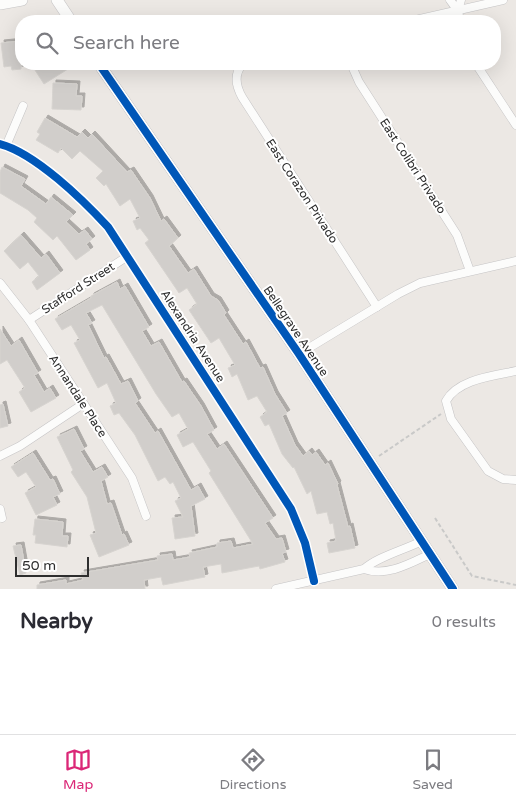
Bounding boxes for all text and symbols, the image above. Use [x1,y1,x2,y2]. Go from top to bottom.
search box [15,15,501,70]
icon: search [33,29,61,57]
text: Search here [73,32,180,54]
street label: East Colibri Privado [377,116,449,216]
street label: East Corazon Privado [263,136,341,246]
street label: Stafford Street [39,259,117,317]
street label: Bellegrave Avenue [261,283,331,379]
street label: Alexandria Avenue [158,287,228,385]
street label: Annandale Place [46,352,110,440]
scale bar [15,554,89,577]
text: 50 m [22,557,56,574]
text: Nearby [20,609,93,634]
text: 0 results [432,612,496,632]
tab: Map [63,746,93,793]
tab: Directions [219,746,286,793]
tab: Saved [412,746,453,793]

